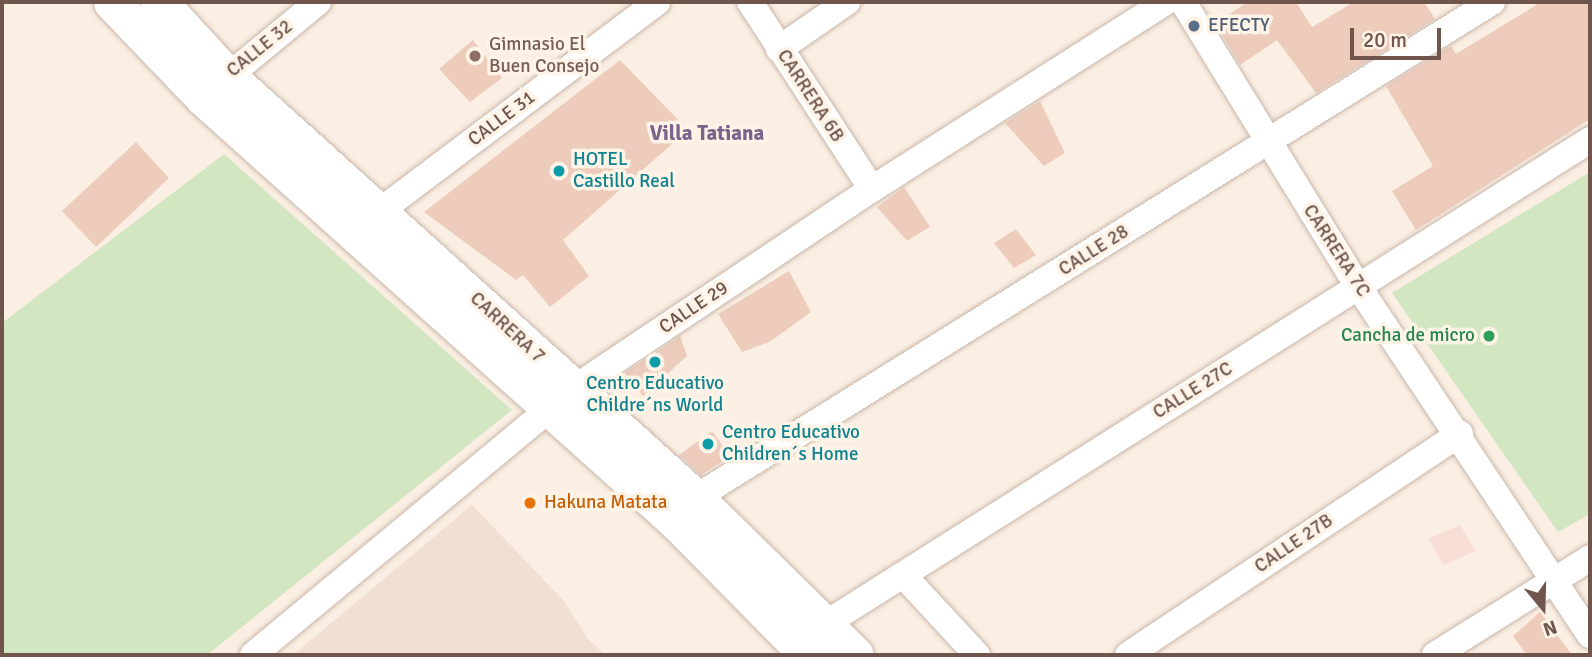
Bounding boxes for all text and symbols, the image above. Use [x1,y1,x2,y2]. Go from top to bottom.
scale bar [1354,14,1445,58]
place label: EFECTY [1208,15,1270,37]
street label: CALLE 32 [223,16,297,82]
marker: EFECTY [1186,18,1202,34]
text: 20 m [1363,27,1407,53]
place label: Gimnasio El Buen Consejo [489,34,599,78]
street label: CARRERA 6B [772,46,848,146]
marker: Gimnasio El Buen Consejo [467,48,483,64]
street label: CALLE 31 [464,86,540,152]
district label: Villa Tatiana [650,120,764,146]
place label: HOTEL Castillo Real [573,149,675,193]
marker: HOTEL Castillo Real [551,163,567,179]
street label: CARRERA 7C [1298,201,1374,301]
street label: CALLE 28 [1055,221,1133,281]
street label: CALLE 29 [655,277,733,339]
street label: CARRERA 7 [465,288,549,368]
place label: Cancha de micro [1341,325,1475,347]
marker: Cancha de micro [1481,328,1497,344]
marker: Centro Educativo Childre´ns World [647,354,663,370]
street label: CALLE 27C [1149,358,1237,424]
place label: Centro Educativo Childre´ns World [586,373,724,417]
place label: Centro Educativo Children´s Home [722,422,860,466]
marker: Centro Educativo Children´s Home [700,436,716,452]
place label: Hakuna Matata [544,492,667,514]
marker: Hakuna Matata [522,495,538,511]
street label: CALLE 27B [1251,510,1337,578]
north arrow [1508,573,1578,643]
text: N [1540,614,1560,641]

